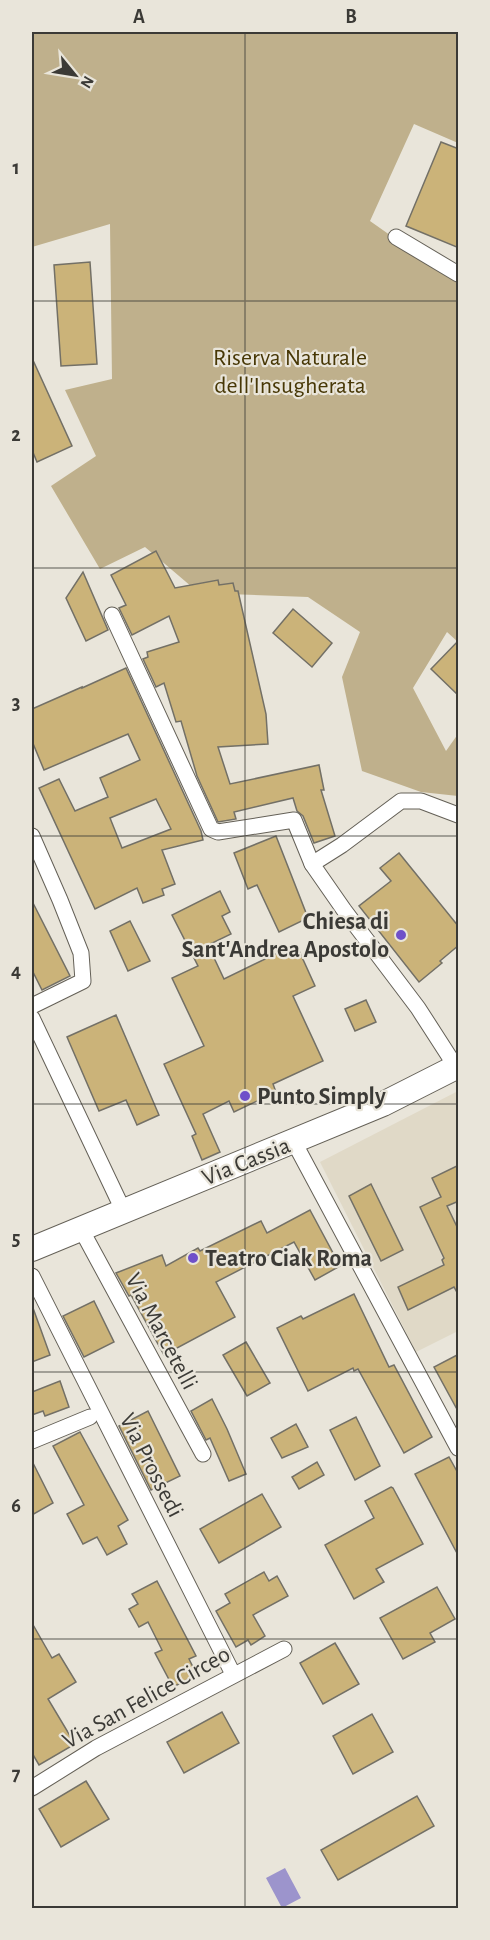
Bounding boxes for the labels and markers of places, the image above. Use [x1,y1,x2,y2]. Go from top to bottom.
place label: Chiesa di Sant'Andrea Apostolo [181,910,389,962]
marker: Chiesa di Sant'Andrea Apostolo [394,928,408,942]
place label: Punto Simply [257,1085,386,1109]
marker: Punto Simply [238,1089,252,1103]
place label: Teatro Ciak Roma [205,1247,372,1271]
marker: Teatro Ciak Roma [186,1251,200,1265]

